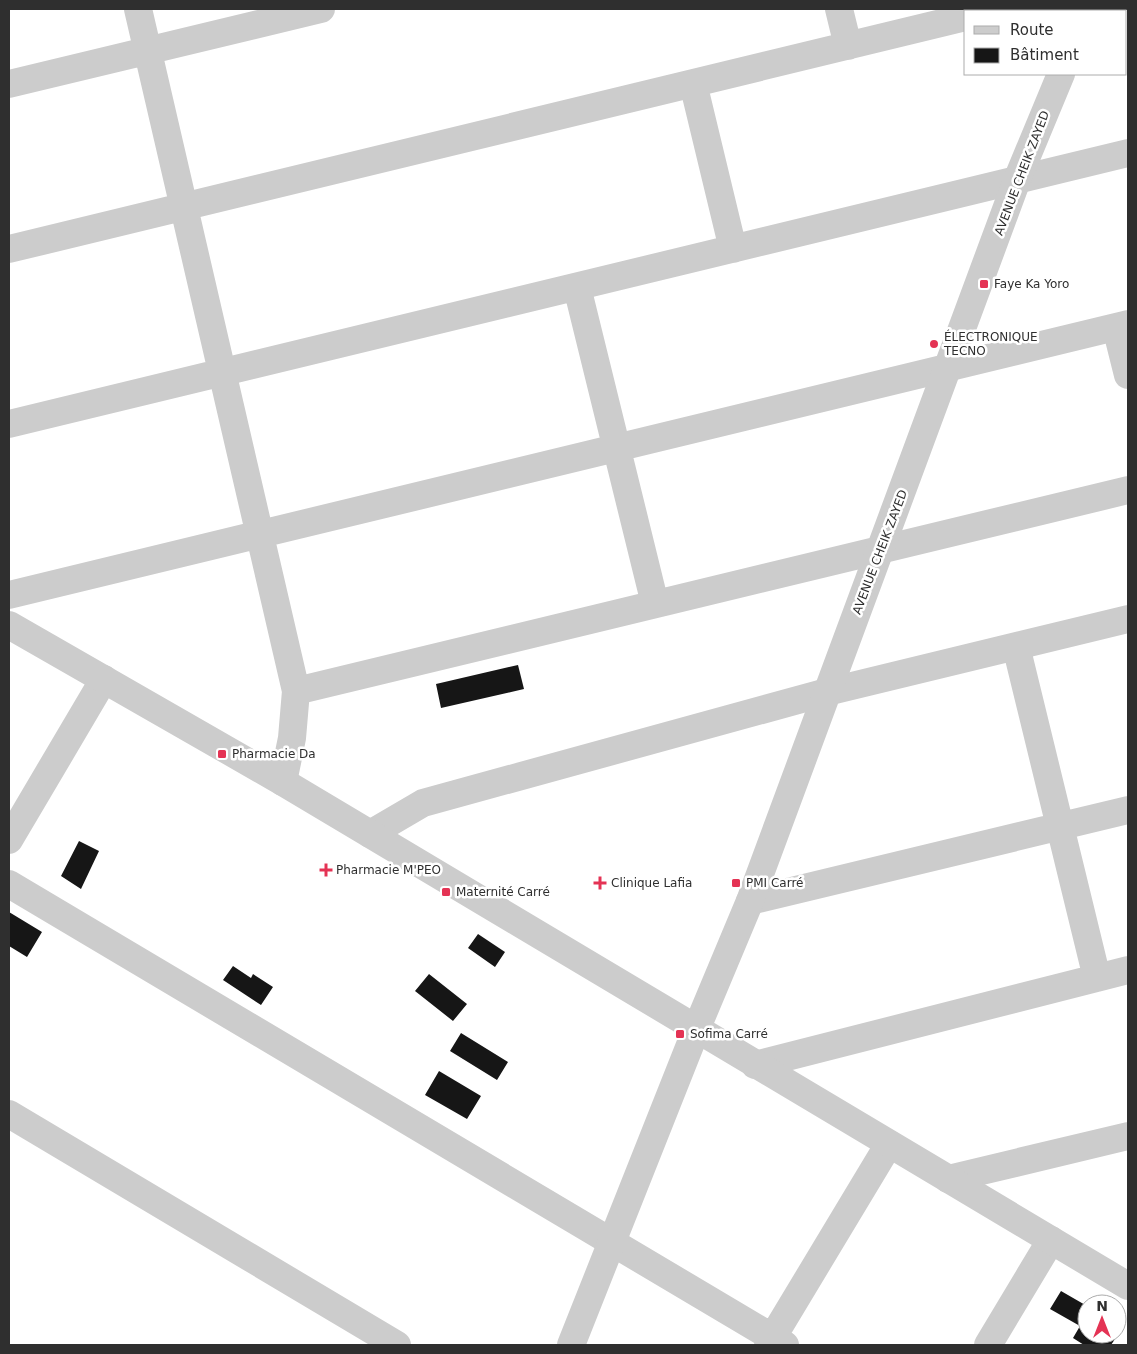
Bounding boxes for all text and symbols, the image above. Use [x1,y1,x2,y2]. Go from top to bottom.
legend [964,10,1127,75]
text: Route [1010,21,1054,39]
text: Bâtiment [1010,46,1079,64]
street label: AVENUE CHEIK ZAYED [992,109,1052,237]
place label: Faye Ka Yoro [994,277,1069,291]
marker: Faye Ka Yoro [978,278,990,290]
place label: ÉLECTRONIQUE TECNO [943,329,1038,358]
marker: ÉLECTRONIQUE TECNO [928,338,940,350]
street label: AVENUE CHEIK ZAYED [850,488,910,616]
place label: Pharmacie Da [232,747,316,761]
marker: Pharmacie Da [216,748,228,760]
place label: Pharmacie M'PEO [336,863,441,877]
marker: Pharmacie M'PEO [320,864,332,876]
marker: Clinique Lafia [593,876,607,890]
place label: Clinique Lafia [611,876,692,890]
place label: PMI Carré [746,876,803,890]
marker: PMI Carré [730,877,742,889]
place label: Maternité Carré [456,885,550,899]
marker: Maternité Carré [440,886,452,898]
place label: Sofima Carré [690,1027,768,1041]
marker: Sofima Carré [674,1028,686,1040]
north arrow [1077,1294,1127,1344]
text: N [1096,1298,1108,1314]

